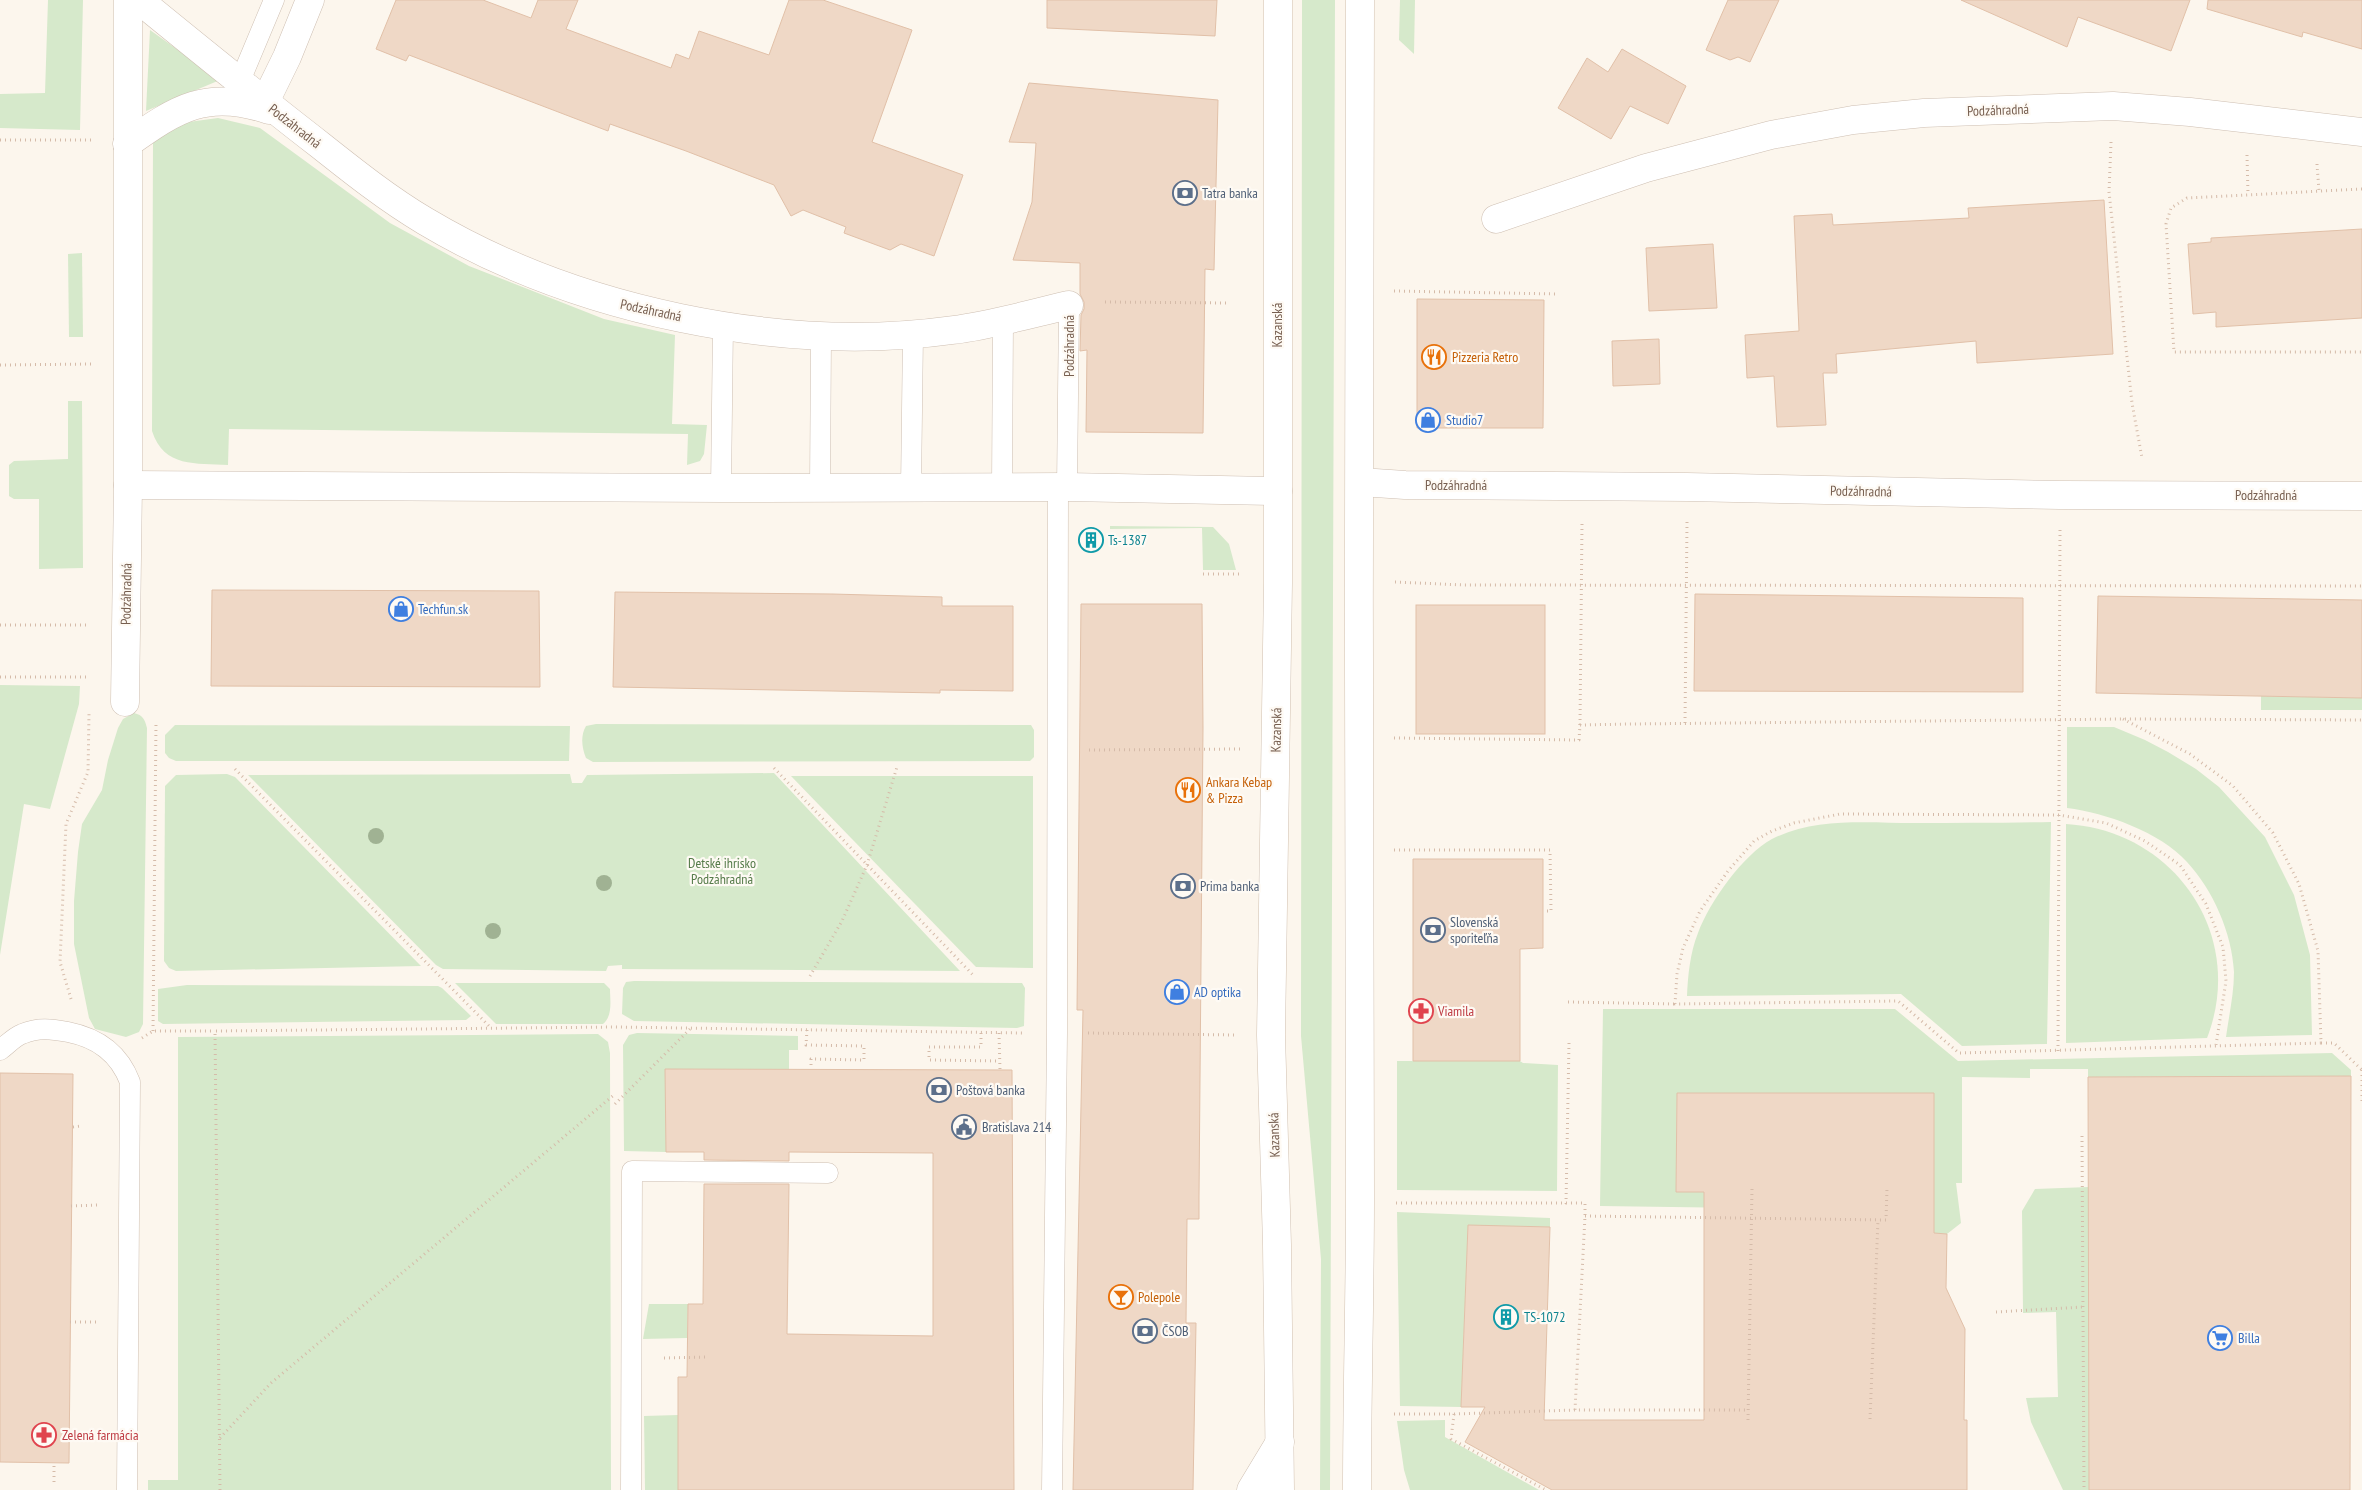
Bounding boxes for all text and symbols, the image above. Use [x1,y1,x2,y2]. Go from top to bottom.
street label: Podzáhradná [265,100,325,152]
street label: Podzáhradná [1967,100,2029,120]
bank icon: Tatra banka [1172,180,1198,206]
place label: Tatra banka [1202,184,1258,202]
street label: Podzáhradná [619,295,683,325]
street label: Kazanská [1268,303,1286,347]
street label: Podzáhradná [1060,315,1078,377]
restaurant icon: Pizzeria Retro [1421,344,1447,370]
place label: Pizzeria Retro [1452,348,1518,366]
shop icon: Studio7 [1415,407,1441,433]
place label: Studio7 [1446,411,1483,429]
street label: Podzáhradná [1425,476,1487,494]
street label: Podzáhradná [1830,481,1892,501]
street label: Podzáhradná [2235,486,2297,504]
building icon: Ts-1387 [1078,527,1104,553]
place label: Ts-1387 [1108,531,1147,549]
street label: Podzáhradná [116,563,136,625]
shop icon: Techfun.sk [388,596,414,622]
place label: Techfun.sk [418,600,469,618]
street label: Kazanská [1267,707,1285,753]
place label: Ankara Kebap & Pizza [1206,773,1272,807]
restaurant icon: Ankara Kebap & Pizza [1175,777,1201,803]
park label: Detské ihrisko Podzáhradná [688,854,756,888]
bank icon: Prima banka [1170,873,1196,899]
place label: Prima banka [1200,877,1259,895]
place label: Slovenská sporiteľňa [1450,913,1498,947]
bank icon: Slovenská sporiteľňa [1420,917,1446,943]
shop icon: AD optika [1164,979,1190,1005]
place label: AD optika [1194,983,1241,1001]
pharmacy icon: Viamila [1408,998,1434,1024]
place label: Viamila [1437,1002,1474,1020]
bank icon: Poštová banka [926,1077,952,1103]
place label: Poštová banka [956,1081,1025,1099]
street label: Kazanská [1264,1112,1284,1158]
public building icon: Bratislava 214 [951,1114,977,1140]
place label: Bratislava 214 [982,1118,1052,1136]
bar icon: Polepole [1108,1284,1134,1310]
place label: Polepole [1138,1288,1180,1306]
building icon: TS-1072 [1493,1304,1519,1330]
place label: TS-1072 [1524,1308,1566,1326]
bank icon: ČSOB [1132,1318,1158,1344]
place label: ČSOB [1162,1322,1189,1340]
supermarket icon: Billa [2207,1325,2233,1351]
place label: Billa [2238,1329,2260,1347]
pharmacy icon: Zelená farmácia [31,1422,57,1448]
place label: Zelená farmácia [62,1426,139,1444]

